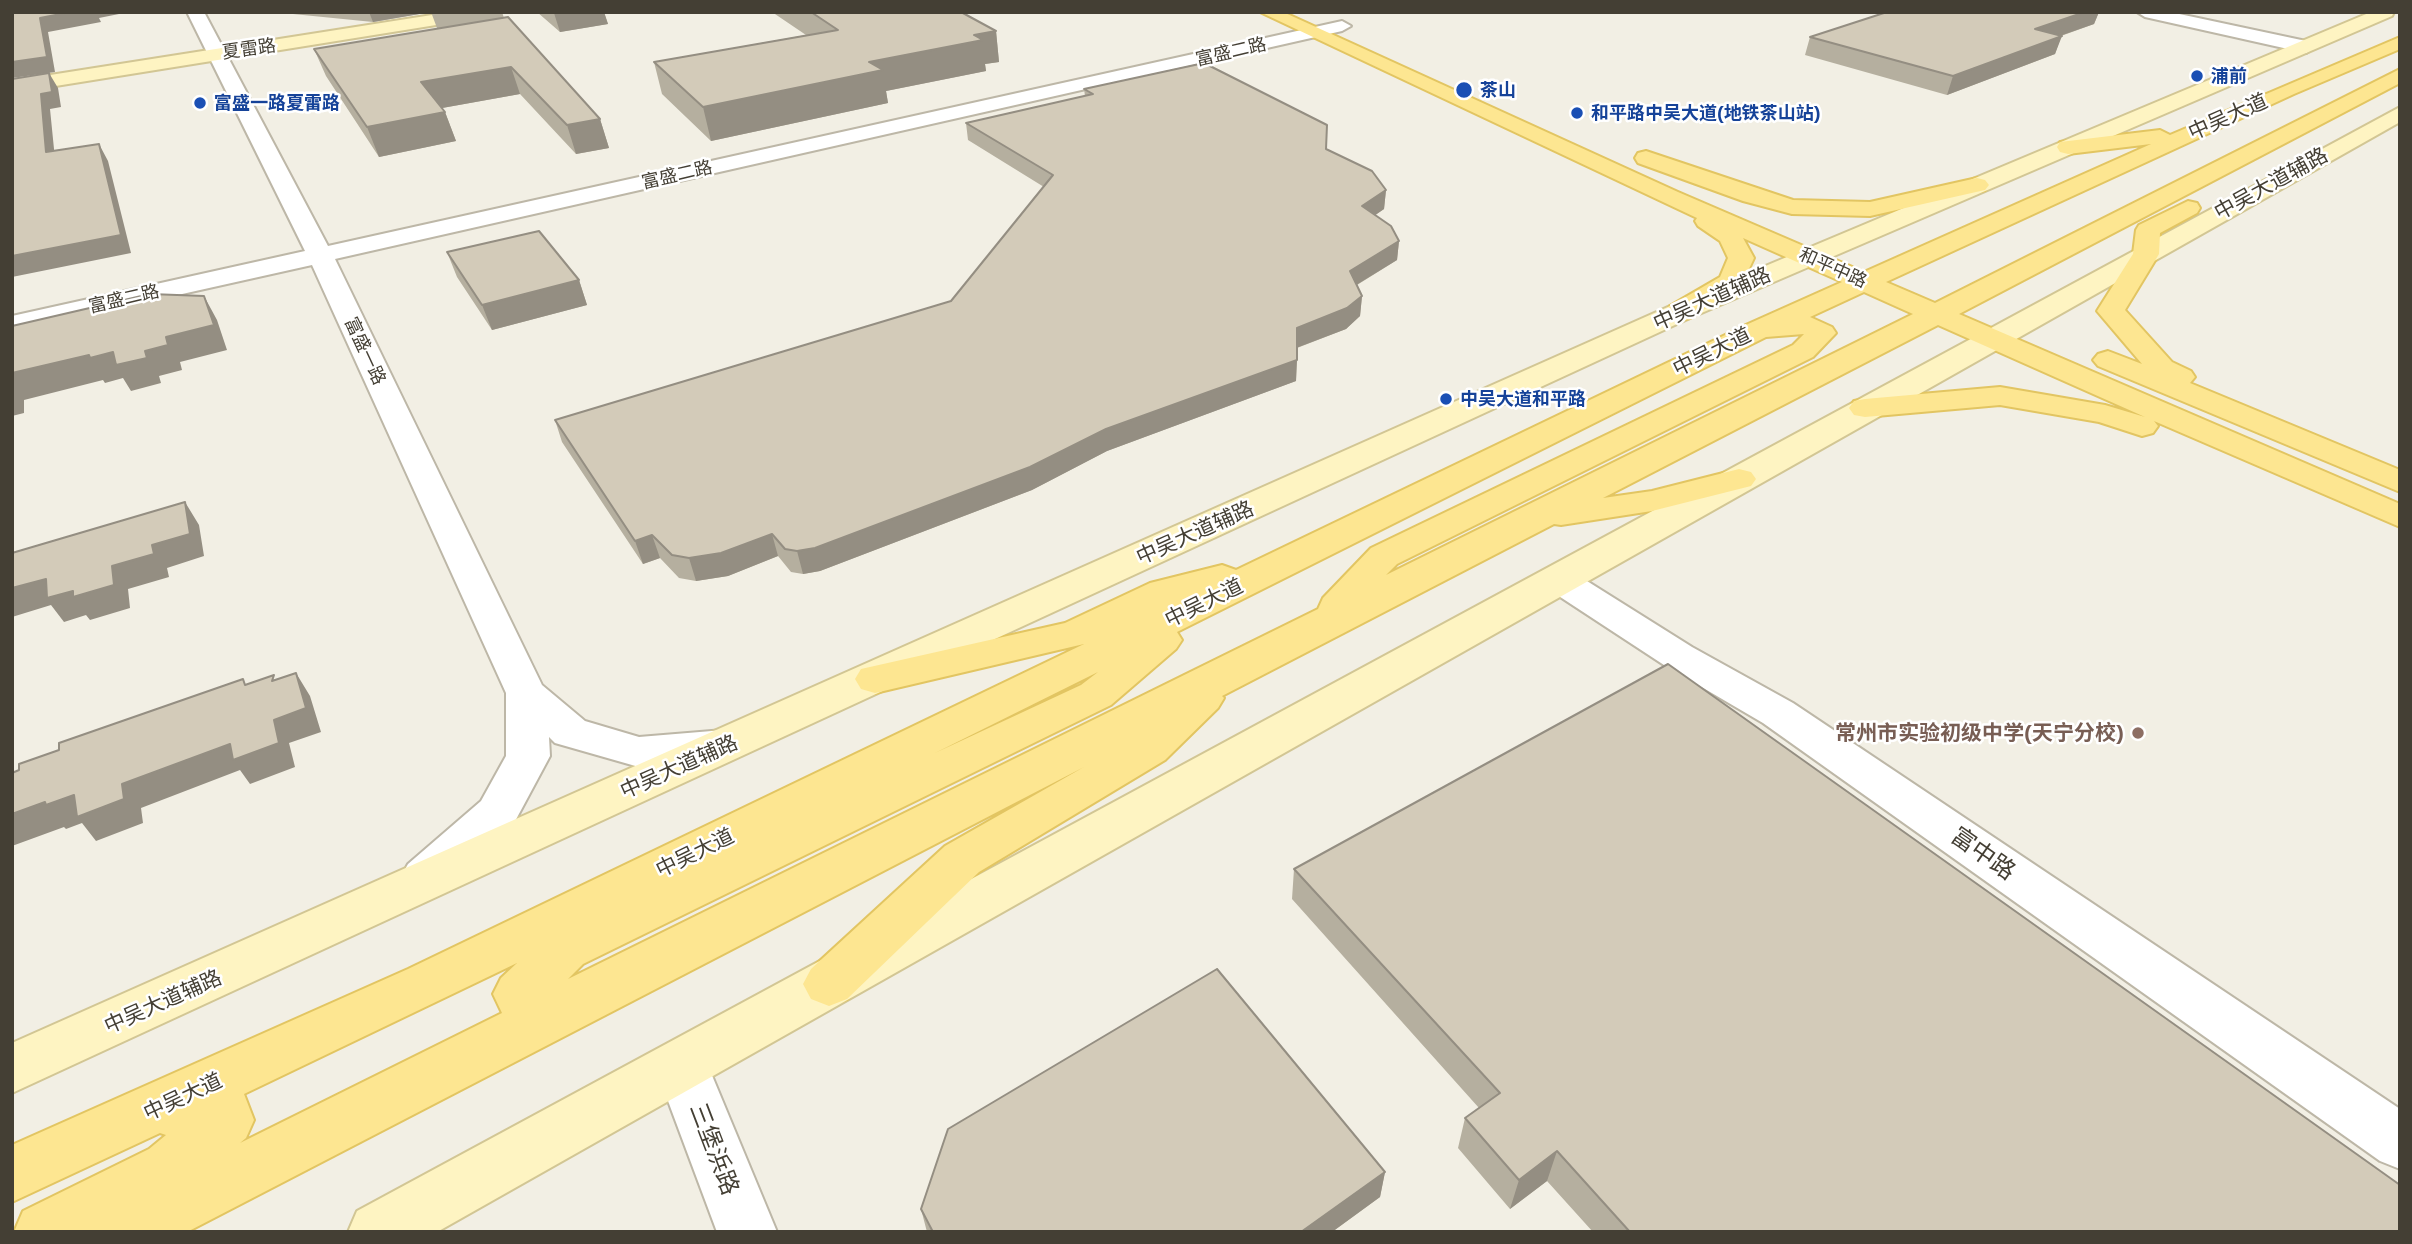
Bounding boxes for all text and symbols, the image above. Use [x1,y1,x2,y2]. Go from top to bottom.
street label: 富盛二路 [1193,33,1269,71]
street label: 夏雷路 [221,35,277,63]
place label: 浦前 [2211,65,2247,87]
marker: 浦前 [2189,68,2205,84]
place label: 茶山 [1480,79,1516,101]
marker: 茶山 [1454,80,1474,100]
street label: 中吴大道 [2185,88,2271,146]
place label: 富盛一路夏雷路 [214,92,340,114]
marker: 富盛一路夏雷路 [192,95,208,111]
place label: 和平路中吴大道(地铁茶山站) [1591,102,1821,124]
marker: 和平路中吴大道(地铁茶山站) [1569,105,1585,121]
street label: 中吴大道辅路 [2210,142,2332,226]
street label: 富盛二路 [639,156,715,194]
street label: 和平中路 [1796,243,1870,293]
street label: 中吴大道辅路 [1649,262,1775,336]
street label: 富盛二路 [86,280,162,318]
street label: 富盛一路 [340,314,390,388]
street label: 中吴大道 [1669,322,1755,382]
place label: 中吴大道和平路 [1460,388,1586,410]
marker: 中吴大道和平路 [1438,391,1454,407]
street label: 中吴大道辅路 [1132,496,1258,570]
street label: 中吴大道 [1161,573,1247,633]
place label: 常州市实验初级中学(天宁分校) [1835,720,2124,746]
marker: 常州市实验初级中学(天宁分校) [2130,725,2146,741]
street label: 中吴大道辅路 [616,730,742,804]
street label: 富中路 [1945,822,2021,886]
street label: 中吴大道 [652,823,738,883]
street label: 中吴大道辅路 [100,965,226,1039]
street label: 中吴大道 [140,1068,226,1126]
street label: 三堡浜路 [683,1099,745,1199]

